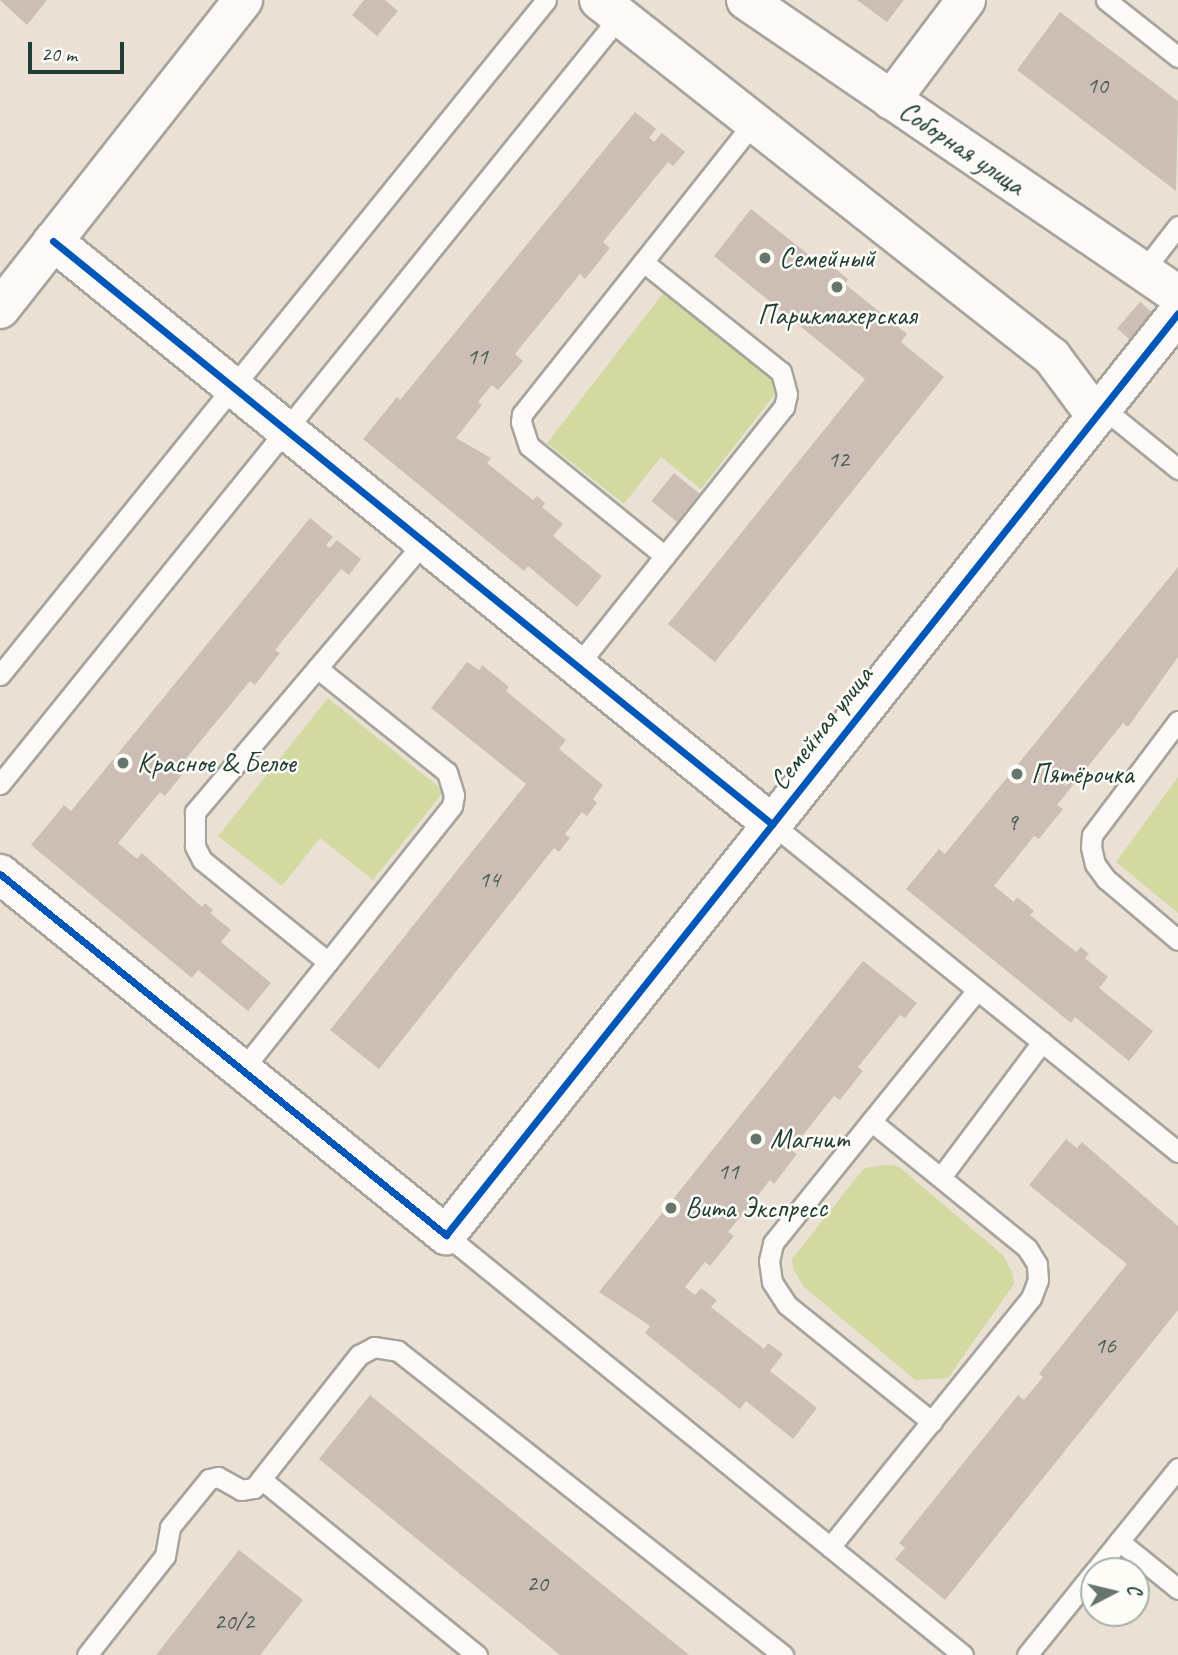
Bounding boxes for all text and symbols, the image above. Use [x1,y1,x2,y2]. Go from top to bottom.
scale bar [32,28,128,72]
text: 20 m [41,41,77,67]
house number: 10 [1086,72,1108,100]
street label: Соборная улица [892,93,1032,203]
place label: Семейный [779,241,875,275]
marker: Семейный [757,250,773,266]
marker: Парикмахерская [829,279,845,295]
place label: Парикмахерская [757,298,917,332]
house number: 11 [466,343,488,371]
house number: 12 [827,446,849,474]
street label: Семейная улица [761,658,881,798]
place label: Красное & Белое [137,746,295,780]
marker: Красное & Белое [115,755,131,771]
place label: Пятёрочка [1031,757,1134,791]
marker: Пятёрочка [1009,766,1025,782]
house number: 9 [1007,809,1017,837]
house number: 14 [478,866,500,894]
place label: Магнит [770,1122,850,1156]
marker: Магнит [748,1131,764,1147]
house number: 11 [717,1158,739,1186]
place label: Вита Экспресс [685,1191,826,1225]
marker: Вита Экспресс [663,1200,679,1216]
house number: 16 [1094,1332,1116,1360]
north arrow [1080,1557,1150,1627]
house number: 20 [526,1570,548,1598]
text: С [1121,1584,1146,1596]
house number: 20/2 [214,1608,254,1636]

